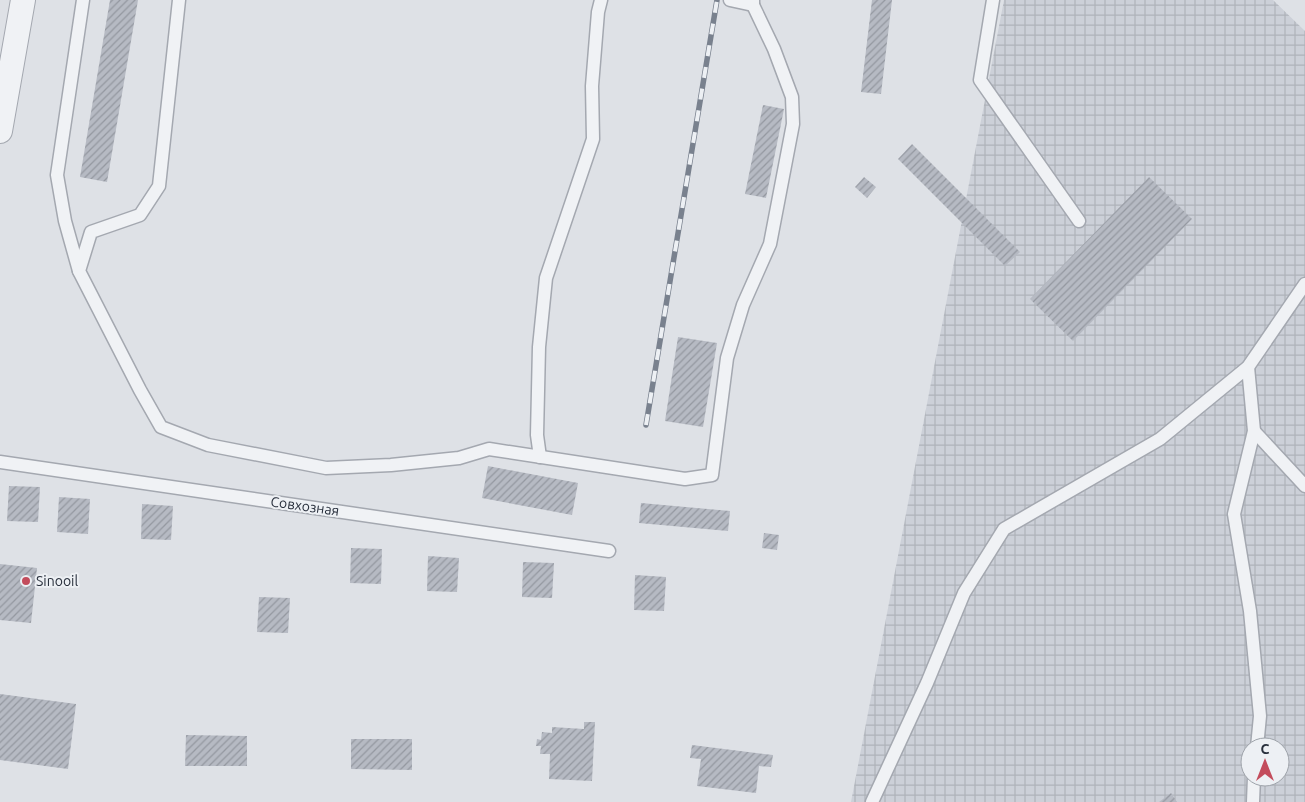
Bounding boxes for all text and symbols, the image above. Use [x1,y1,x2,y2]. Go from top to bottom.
street label: Совхозная [270,493,340,519]
place label: Sinooil [36,573,79,589]
marker: Sinooil [20,575,32,587]
north arrow [1240,737,1290,787]
text: С [1261,741,1270,757]

